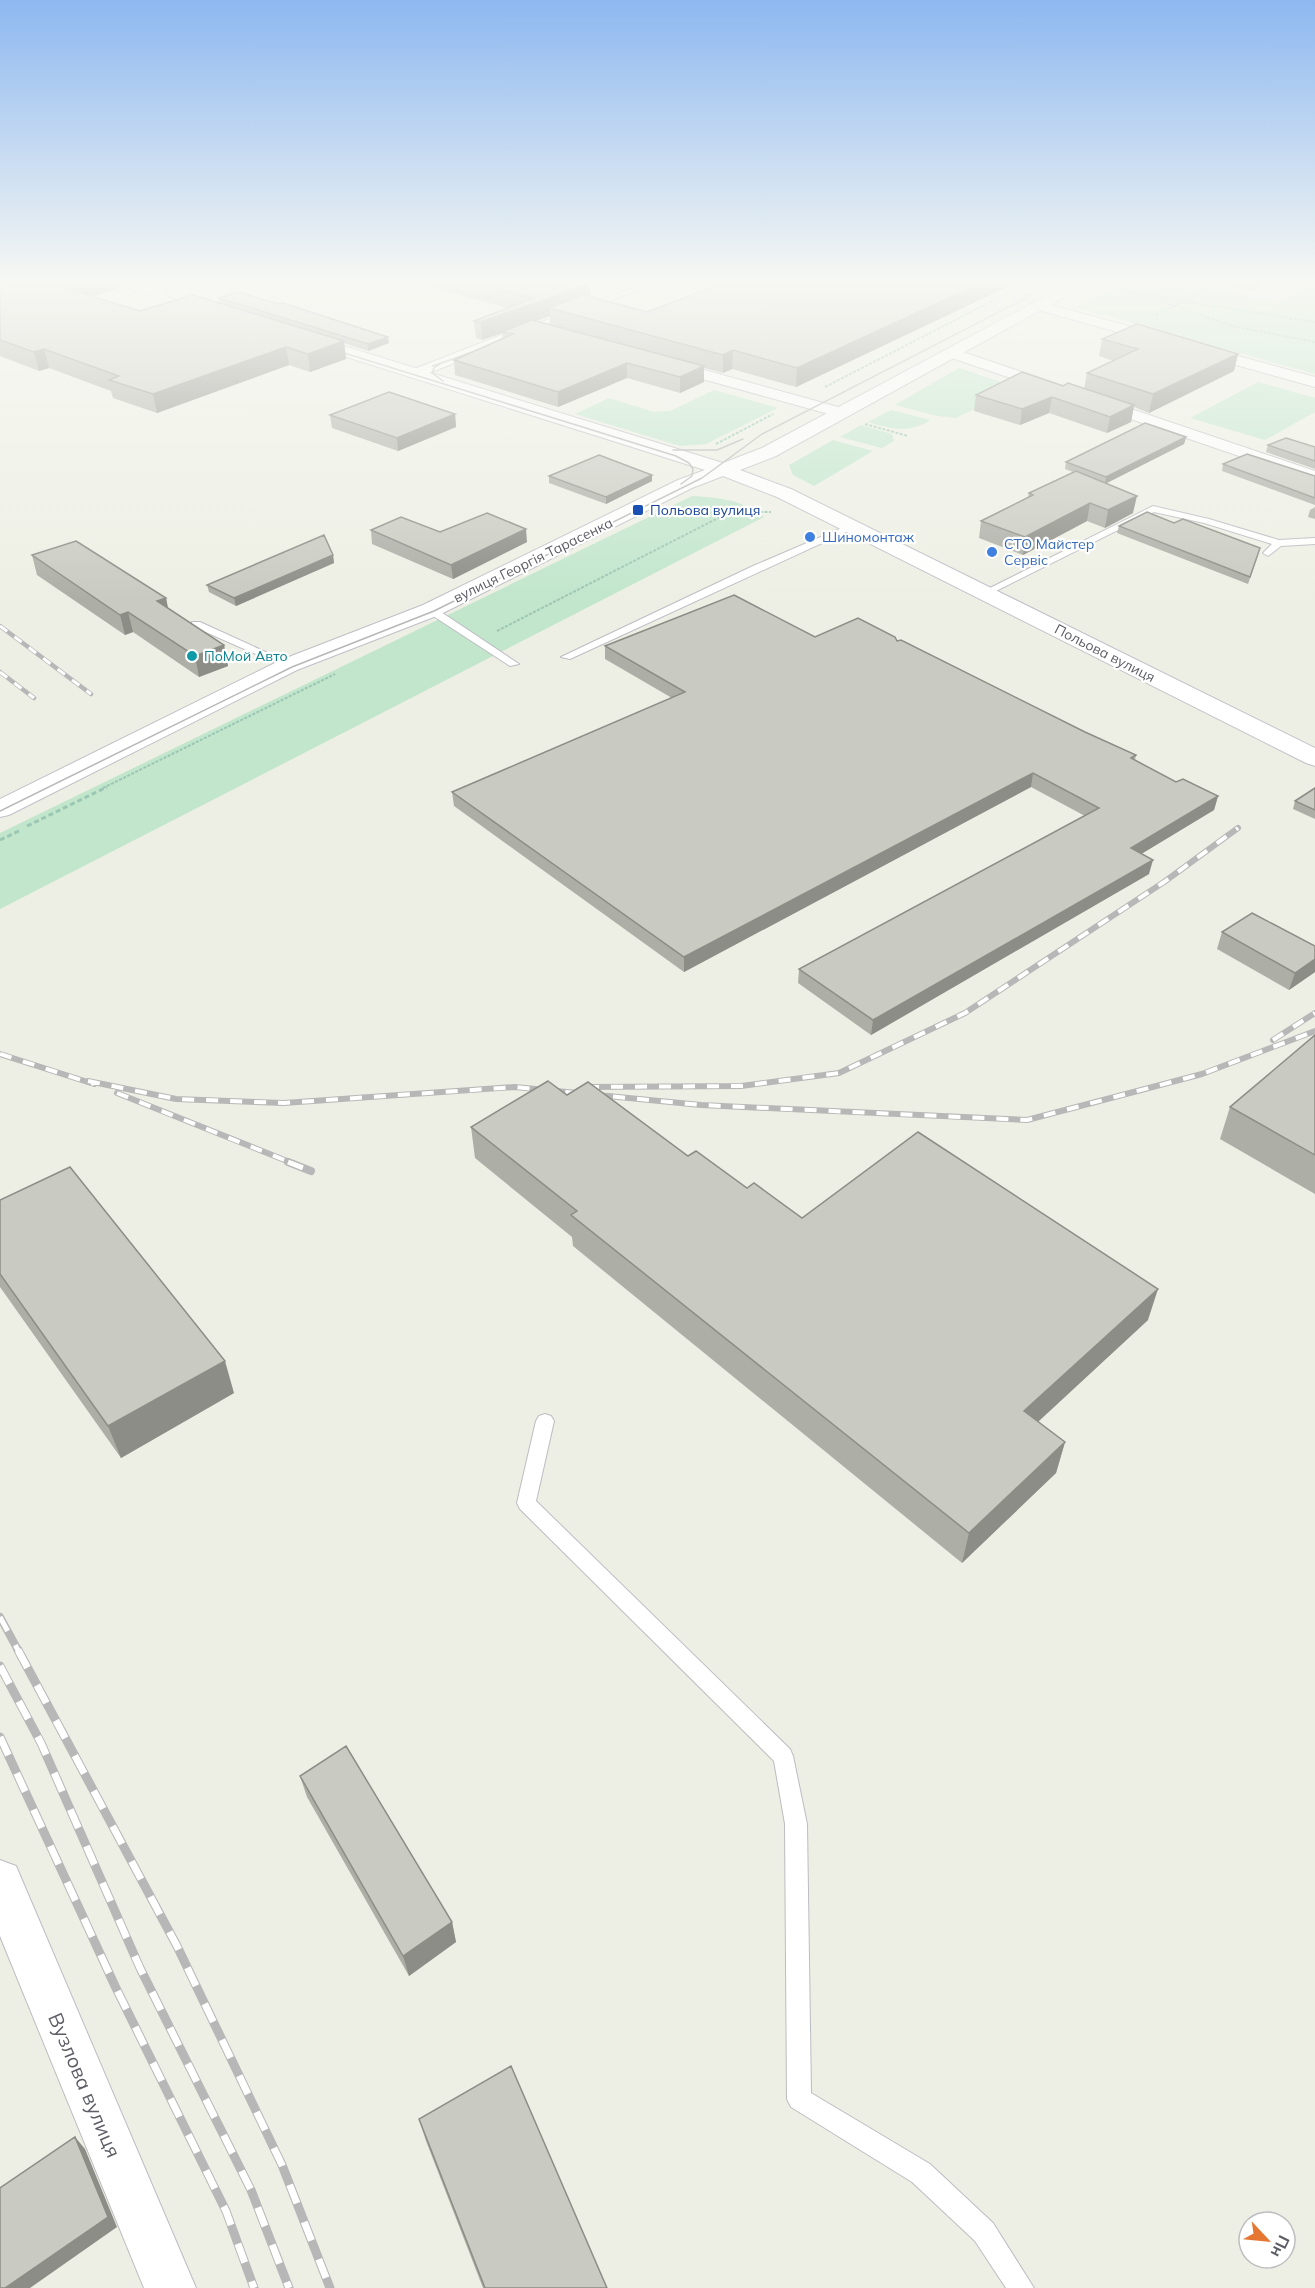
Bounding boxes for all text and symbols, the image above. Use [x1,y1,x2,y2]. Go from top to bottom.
place label: Польова вулиця [650,501,761,519]
marker: Польова вулиця [631,503,645,517]
street label: вулиця Георгія Тарасенка [450,513,616,607]
place label: Шиномонтаж [822,528,915,546]
marker: Шиномонтаж [803,530,817,544]
place label: СТО Майстер Сервіс [1004,535,1094,569]
marker: СТО Майстер Сервіс [985,545,999,559]
street label: Польова вулиця [1052,620,1158,686]
place label: ПоМой Авто [204,647,288,665]
marker: ПоМой Авто [185,649,199,663]
street label: Вузлова вулиця [43,2009,127,2161]
north arrow [1237,2210,1297,2270]
text: Пн [1267,2232,1294,2261]

